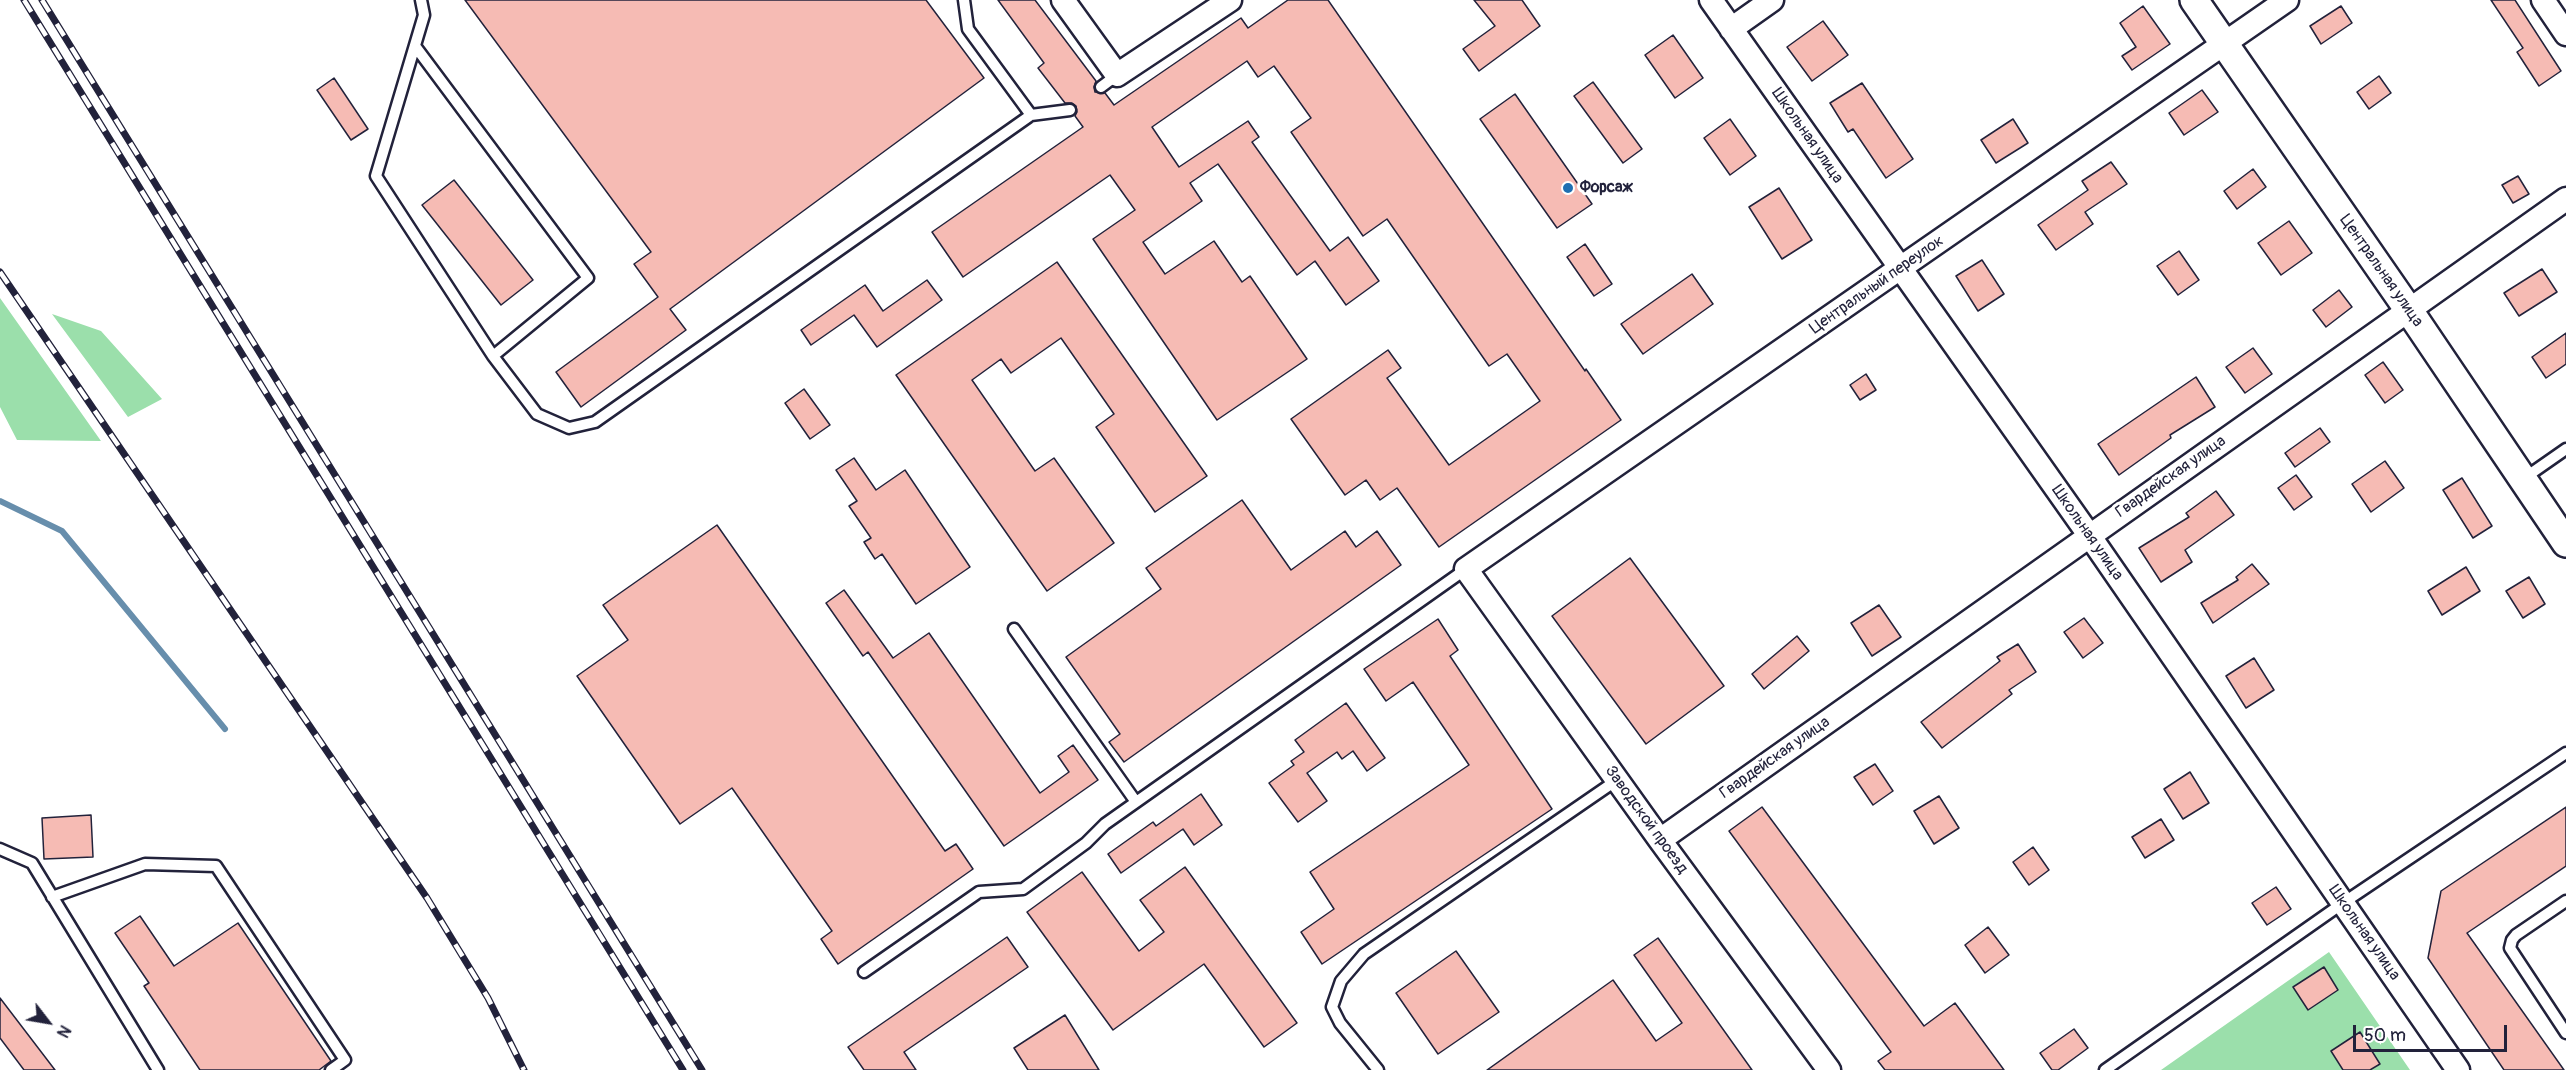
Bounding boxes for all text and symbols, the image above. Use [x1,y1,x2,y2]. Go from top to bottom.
street label: Школьная улица [1767,85,1847,187]
place label: Форсаж [1580,178,1633,198]
marker: Форсаж [1561,181,1575,195]
street label: Центральная улица [2335,211,2427,331]
street label: Центральный переулок [1806,232,1948,338]
street label: Гвардейская улица [2112,432,2230,522]
street label: Школьная улица [2047,482,2127,584]
street label: Гвардейская улица [1716,713,1834,803]
street label: Заводской проезд [1600,762,1692,878]
street label: Школьная улица [2324,882,2404,984]
north arrow [18,992,78,1052]
scale bar [2356,1013,2510,1051]
text: N [52,1021,75,1041]
text: 50 m [2364,1024,2406,1047]

